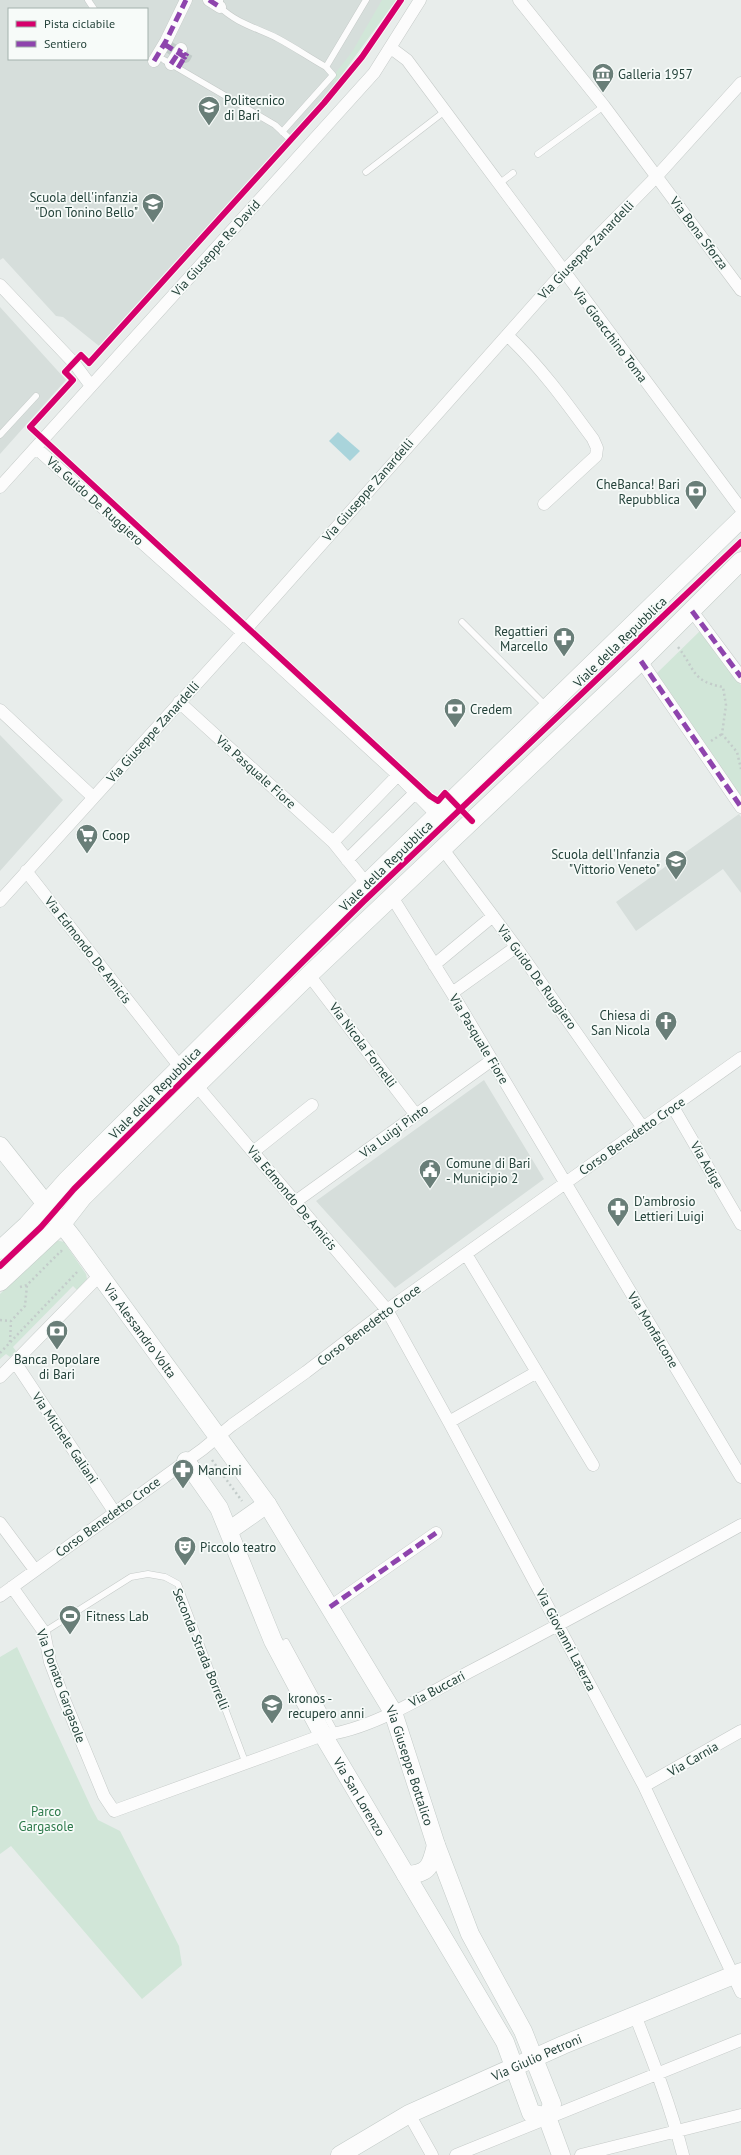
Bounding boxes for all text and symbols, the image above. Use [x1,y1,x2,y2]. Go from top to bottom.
legend [8,8,148,60]
text: Pista ciclabile [44,16,115,31]
text: Sentiero [44,36,87,51]
museum icon: Galleria 1957 [590,61,616,94]
place label: Galleria 1957 [618,66,693,83]
place label: Politecnico di Bari [224,92,285,124]
school or university icon: Politecnico di Bari [196,94,222,127]
place label: Scuola dell'infanzia "Don Tonino Bello" [29,189,138,221]
school or university icon: Scuola dell'infanzia "Don Tonino Bello" [140,191,166,224]
street label: Via Bona Sforza [665,192,732,273]
street label: Via Giuseppe Re David [167,196,264,301]
street label: Via Giuseppe Zanardelli [534,197,638,304]
street label: Via Gioacchino Toma [568,283,651,386]
street label: Via Giuseppe Zanardelli [318,435,417,546]
street label: Via Guido De Ruggiero [42,452,147,549]
place label: CheBanca! Bari Repubblica [596,476,680,508]
bank icon: CheBanca! Bari Repubblica [683,478,709,511]
street label: Viale della Repubblica [569,593,670,692]
place label: Regattieri Marcello [494,623,548,655]
pharmacy icon: Regattieri Marcello [551,625,577,658]
street label: Via Giuseppe Zanardelli [102,678,203,787]
bank icon: Credem [442,696,468,729]
place label: Credem [470,701,512,718]
street label: Via Pasquale Fiore [212,731,300,812]
street label: Viale della Repubblica [335,817,436,916]
supermarket icon: Coop [74,822,100,855]
place label: Coop [102,827,130,844]
place label: Scuola dell'Infanzia "Vittorio Veneto" [551,846,660,878]
school or university icon: Scuola dell'Infanzia "Vittorio Veneto" [663,848,689,881]
street label: Via Edmondo De Amicis [40,892,135,1007]
street label: Via Guido De Ruggiero [493,921,581,1033]
street label: Via Pasquale Fiore [445,990,513,1087]
street label: Via Nicola Fornelli [325,998,401,1091]
place label: Chiesa di San Nicola [591,1007,650,1039]
church icon: Chiesa di San Nicola [653,1009,679,1042]
street label: Viale della Repubblica [105,1043,205,1143]
street label: Corso Benedetto Croce [576,1093,688,1179]
street label: Via Luigi Pinto [356,1100,432,1162]
street label: Via Adige [686,1137,727,1192]
street label: Via Edmondo De Amicis [243,1141,341,1254]
place label: Comune di Bari - Municipio 2 [446,1155,531,1187]
public building icon: Comune di Bari - Municipio 2 [417,1157,443,1190]
place label: D'ambrosio Lettieri Luigi [634,1193,704,1225]
pharmacy icon: D'ambrosio Lettieri Luigi [605,1195,631,1228]
street label: Via Alessandro Volta [100,1279,180,1381]
street label: Corso Benedetto Croce [314,1280,424,1370]
street label: Via Monfalcone [623,1288,682,1371]
bank icon: Banca Popolare di Bari [44,1318,70,1351]
place label: Banca Popolare di Bari [14,1351,100,1383]
street label: Via Michele Galiani [28,1388,102,1487]
pharmacy icon: Mancini [170,1457,196,1490]
place label: Mancini [198,1462,242,1479]
street label: Corso Benedetto Croce [52,1473,164,1561]
theatre icon: Piccolo teatro [172,1534,198,1567]
place label: Piccolo teatro [200,1539,276,1556]
street label: Via Giovanni Laterza [531,1585,600,1694]
street label: Seconda Strada Borrelli [169,1586,233,1712]
sports icon: Fitness Lab [57,1603,83,1636]
place label: Fitness Lab [86,1608,149,1625]
street label: Via Donato Gargasole [32,1626,89,1745]
street label: Via Buccari [405,1667,468,1711]
place label: kronos - recupero anni [288,1690,364,1722]
school or university icon: kronos - recupero anni [259,1692,285,1725]
street label: Via Giuseppe Bottalico [382,1701,438,1828]
street label: Via Carnia [664,1738,721,1781]
street label: Via San Lorenzo [329,1753,389,1839]
park label: Parco Gargasole [18,1803,74,1835]
street label: Via Giulio Petroni [488,2030,584,2085]

